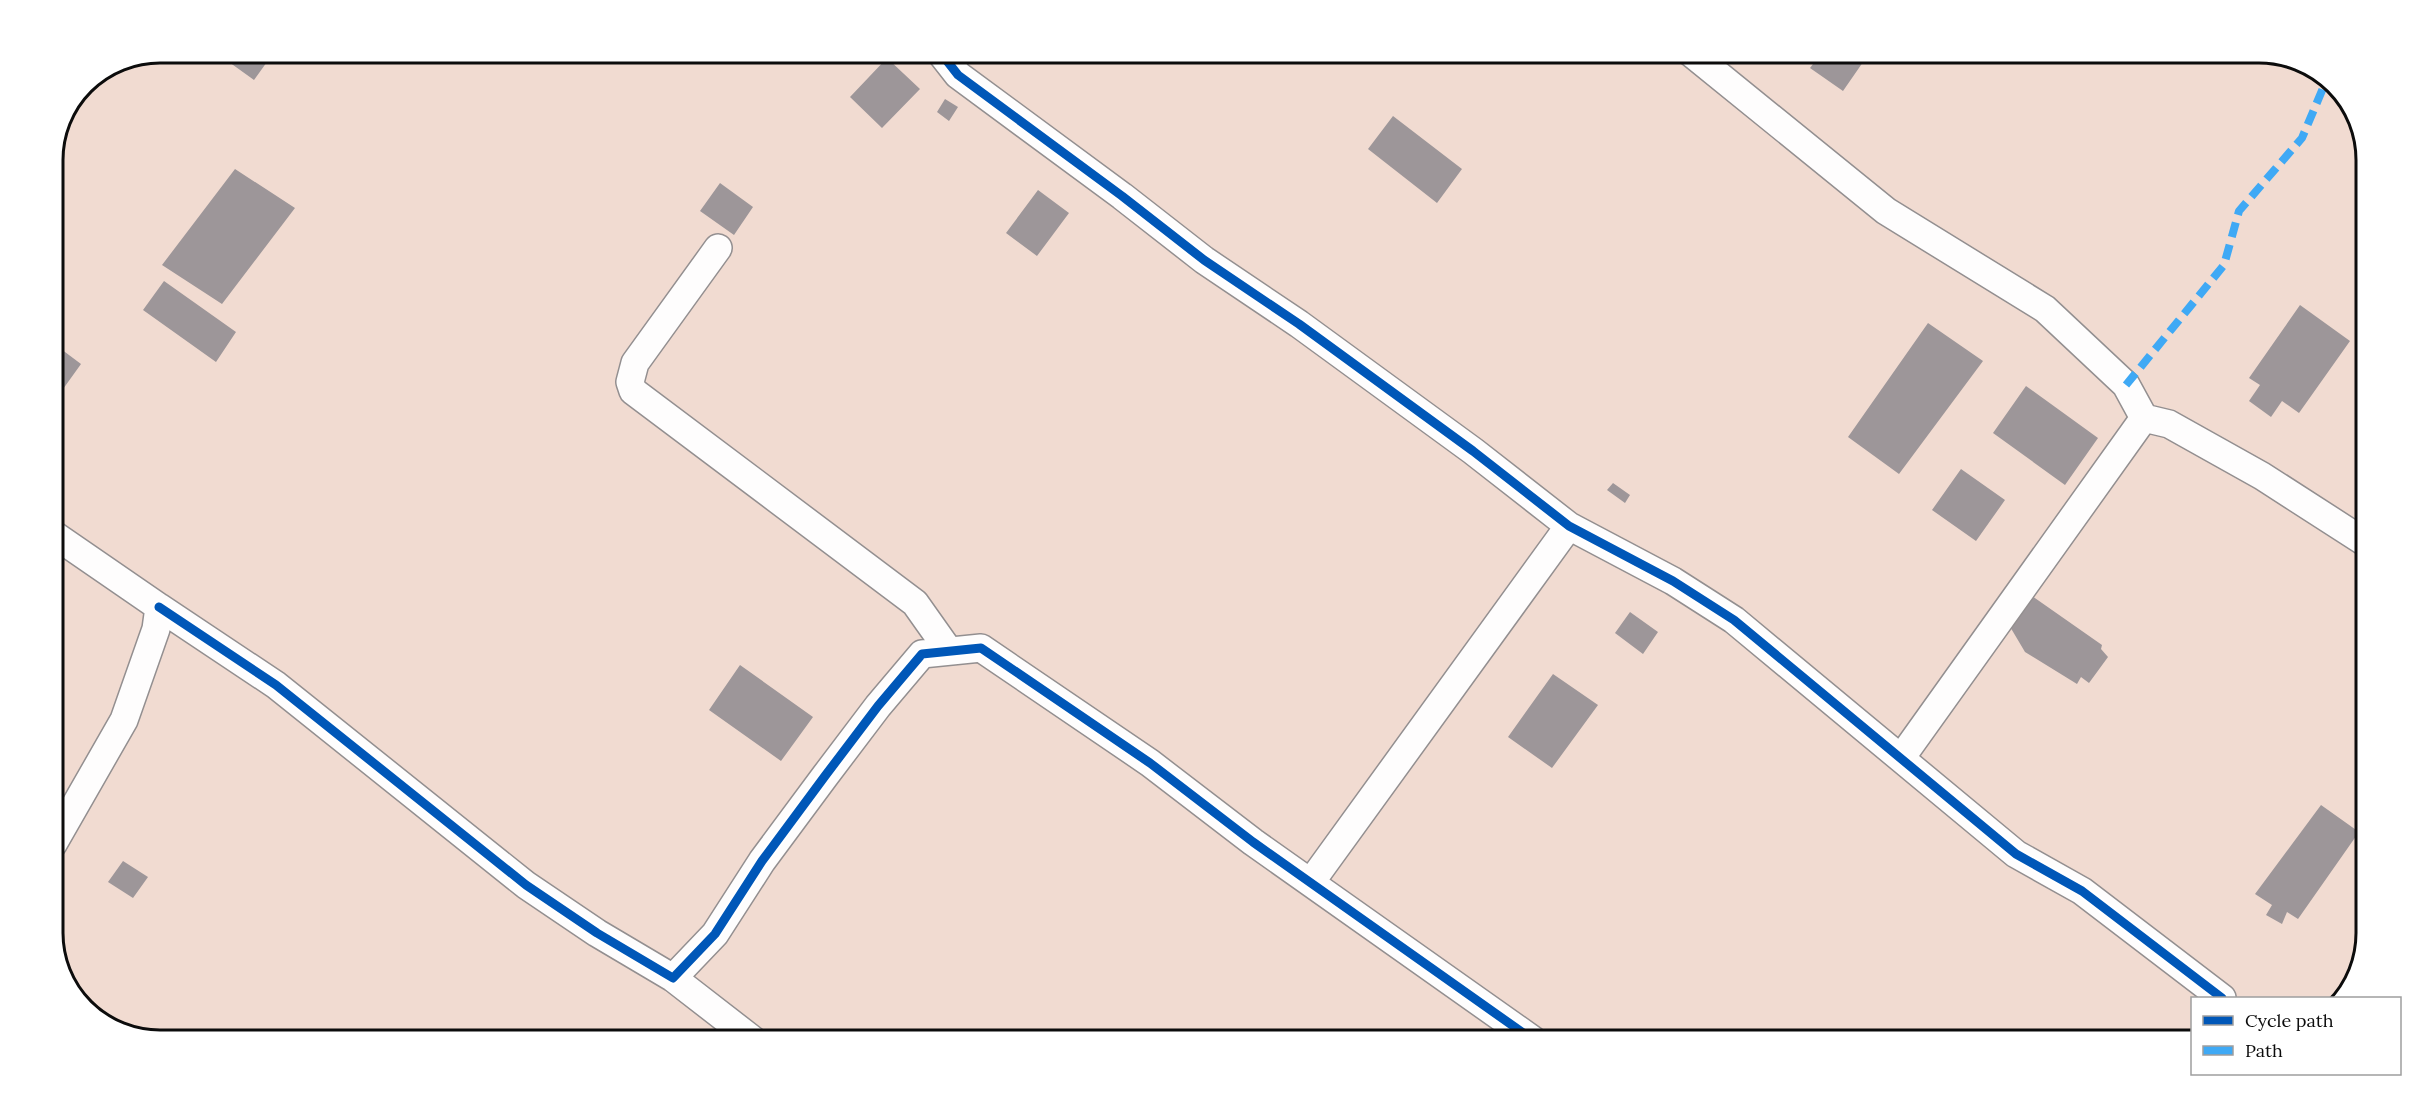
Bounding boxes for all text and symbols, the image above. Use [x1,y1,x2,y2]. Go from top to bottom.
legend [2191,997,2401,1075]
text: Cycle path [2245,1009,2334,1032]
text: Path [2245,1039,2283,1062]

